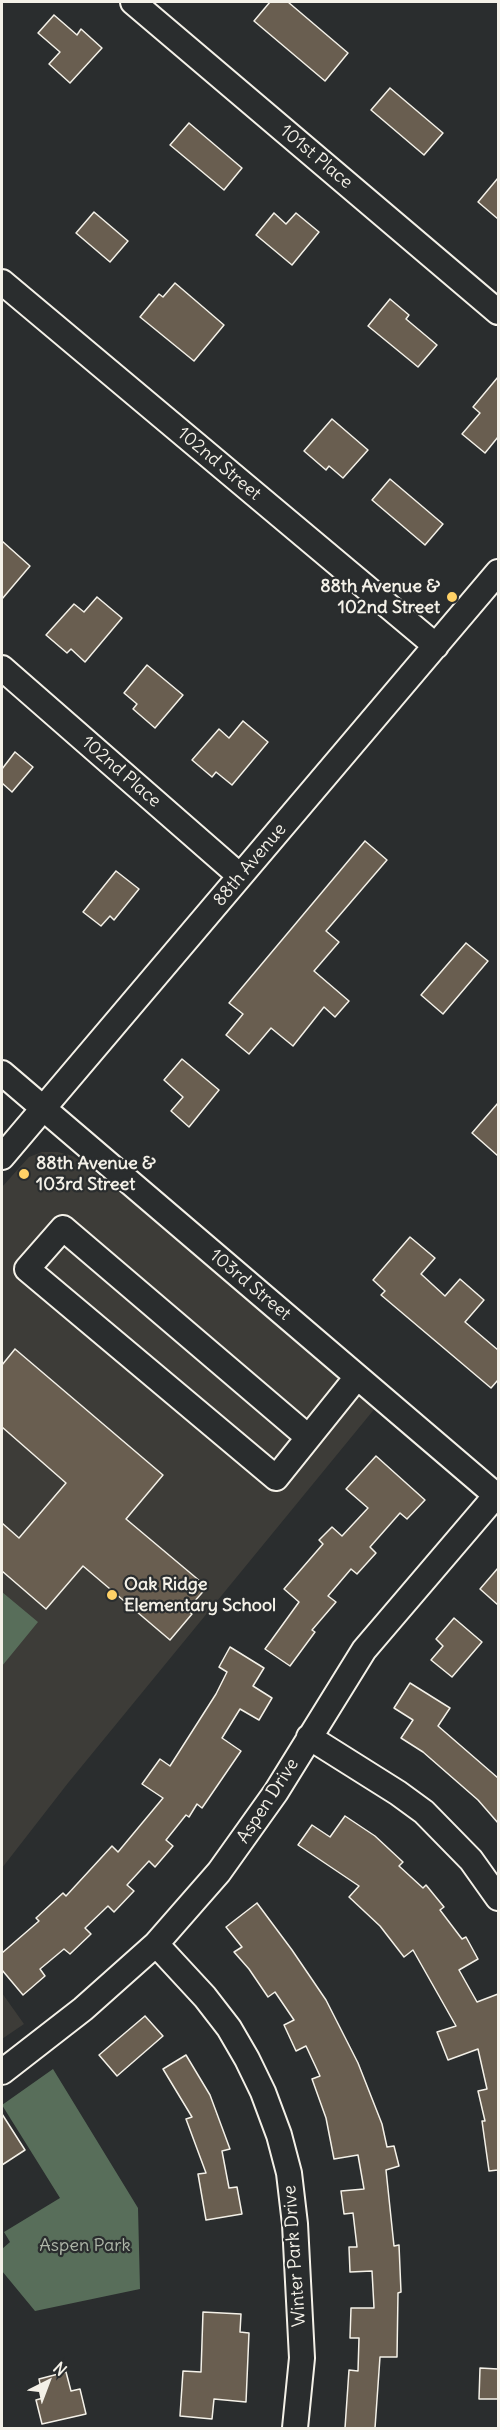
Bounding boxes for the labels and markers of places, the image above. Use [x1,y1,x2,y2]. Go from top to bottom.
place label: 88th Avenue & 102nd Street [320,576,440,618]
marker: 88th Avenue & 102nd Street [445,590,459,604]
place label: 88th Avenue & 103rd Street [36,1153,156,1196]
marker: 88th Avenue & 103rd Street [17,1167,31,1181]
place label: Oak Ridge Elementary School [124,1574,276,1616]
marker: Oak Ridge Elementary School [105,1588,119,1602]

